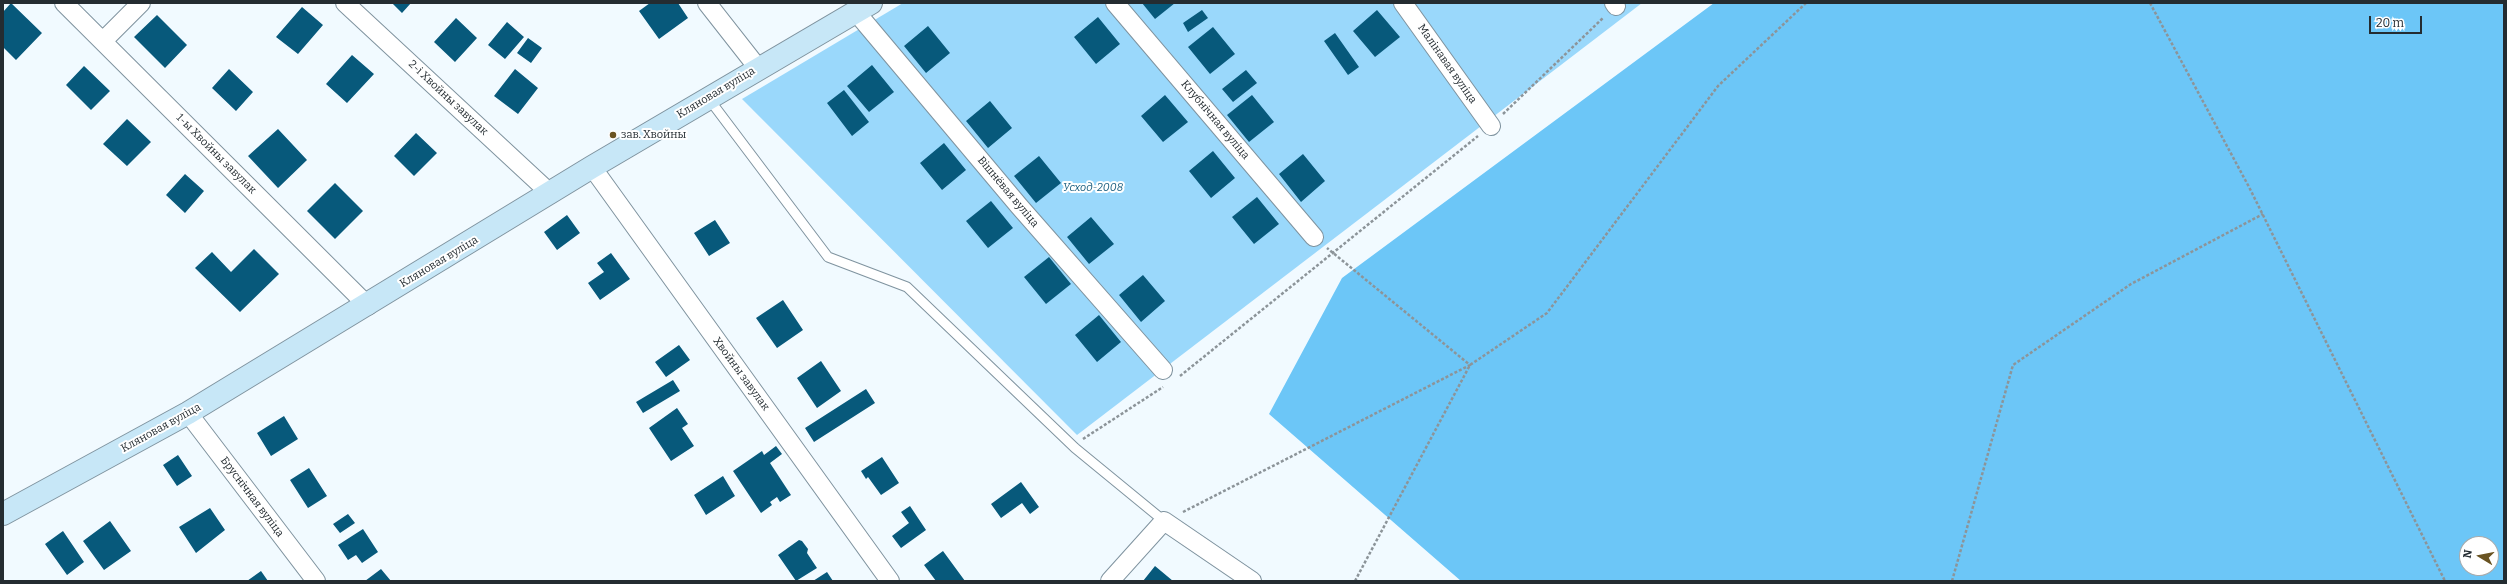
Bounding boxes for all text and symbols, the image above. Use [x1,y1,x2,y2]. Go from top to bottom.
scale bar [2371,8,2424,34]
text: 20 m [2376,16,2404,30]
street label: Малінавая вуліца [1415,22,1479,106]
street label: 2-і Хвойны завулак [406,58,490,138]
street label: Кляновая вуліца [674,64,758,122]
street label: Клубнічная вуліца [1178,78,1252,162]
street label: 1-ы Хвойны завулак [173,111,259,197]
place label: зав. Хвойны [621,128,686,142]
marker: зав. Хвойны [608,130,618,140]
street label: Вішнёвая вуліца [975,154,1041,230]
park label: Усход-2008 [1063,181,1123,195]
street label: Кляновая вуліца [397,233,481,291]
street label: Хвойны завулак [710,335,772,413]
street label: Кляновая вуліца [119,401,203,455]
street label: Бруснічная вуліца [218,454,286,540]
north arrow [2459,536,2499,576]
text: N [2461,549,2475,559]

